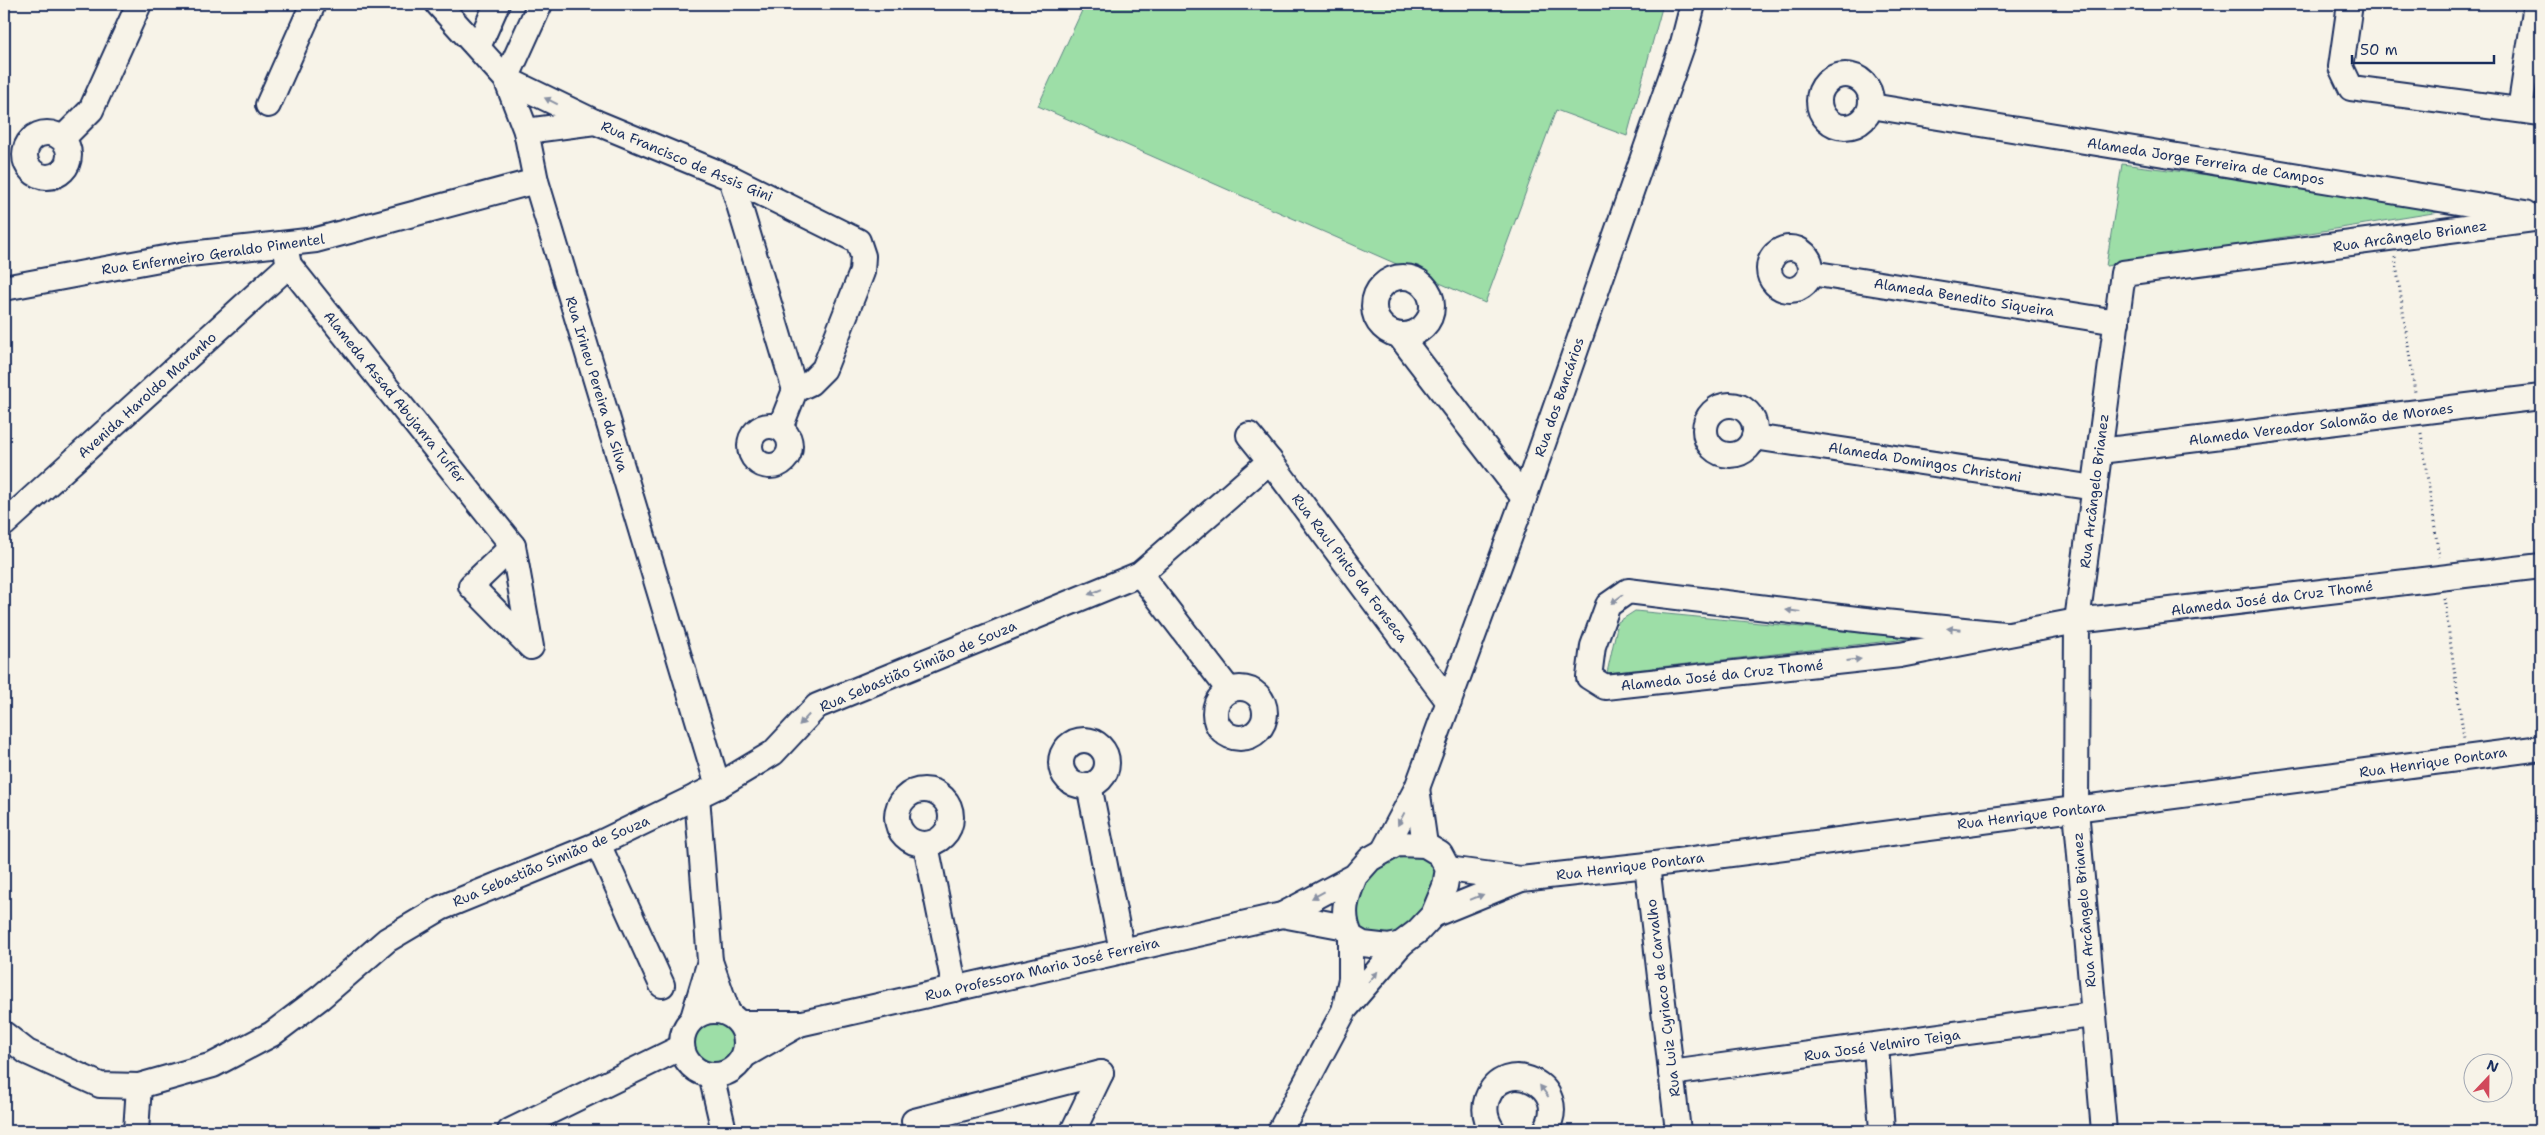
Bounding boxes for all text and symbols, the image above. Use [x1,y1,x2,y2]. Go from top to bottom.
scale bar [2352,32,2495,64]
text: 50 m [2360,40,2398,60]
one-way arrow [544,96,558,104]
street label: Rua Francisco de Assis Gini [598,117,776,205]
street label: Alameda Jorge Ferreira de Campos [2086,133,2326,189]
street label: Rua Arcângelo Brianez [2332,216,2488,256]
street label: Rua Enfermeiro Geraldo Pimentel [100,229,326,279]
street label: Alameda Benedito Siqueira [1873,274,2056,320]
street label: Rua Irineu Pereira da Silva [562,294,632,474]
street label: Alameda Assad Abujanra Tuffer [320,307,470,487]
street label: Avenida Haroldo Maranho [74,328,220,462]
street label: Rua dos Bancários [1530,335,1588,459]
street label: Alameda Vereador Salomão de Moraes [2188,399,2454,449]
street label: Rua Arcângelo Brianez [2076,413,2112,569]
street label: Alameda Domingos Christoni [1827,438,2023,486]
street label: Rua Raul Pinto da Fonseca [1288,490,1412,646]
street label: Alameda José da Cruz Thomé [2170,577,2374,619]
one-way arrow [1087,588,1102,596]
one-way arrow [1610,594,1624,604]
one-way arrow [1784,607,1800,615]
street label: Rua Sebastião Simião de Souza [817,616,1019,716]
one-way arrow [1946,625,1962,633]
street label: Alameda José da Cruz Thomé [1620,655,1824,695]
one-way arrow [1846,656,1862,664]
one-way arrow [798,714,810,726]
street label: Rua Henrique Pontara [2358,743,2508,781]
street label: Rua Henrique Pontara [1956,797,2106,833]
street label: Rua Sebastião Simião de Souza [450,811,652,911]
one-way arrow [1396,812,1405,825]
street label: Rua Arcângelo Brianez [2068,832,2100,988]
street label: Rua Henrique Pontara [1555,848,1705,884]
one-way arrow [1311,891,1325,900]
one-way arrow [1470,893,1484,901]
street label: Rua Luiz Cyriaco de Carvalho [1642,898,1684,1098]
street label: Rua Professora Maria José Ferreira [923,933,1161,1005]
one-way arrow [1367,970,1378,983]
street label: Rua José Velmiro Teiga [1803,1025,1962,1065]
north arrow [2462,1052,2512,1102]
text: N [2484,1056,2501,1076]
one-way arrow [1539,1085,1550,1098]

